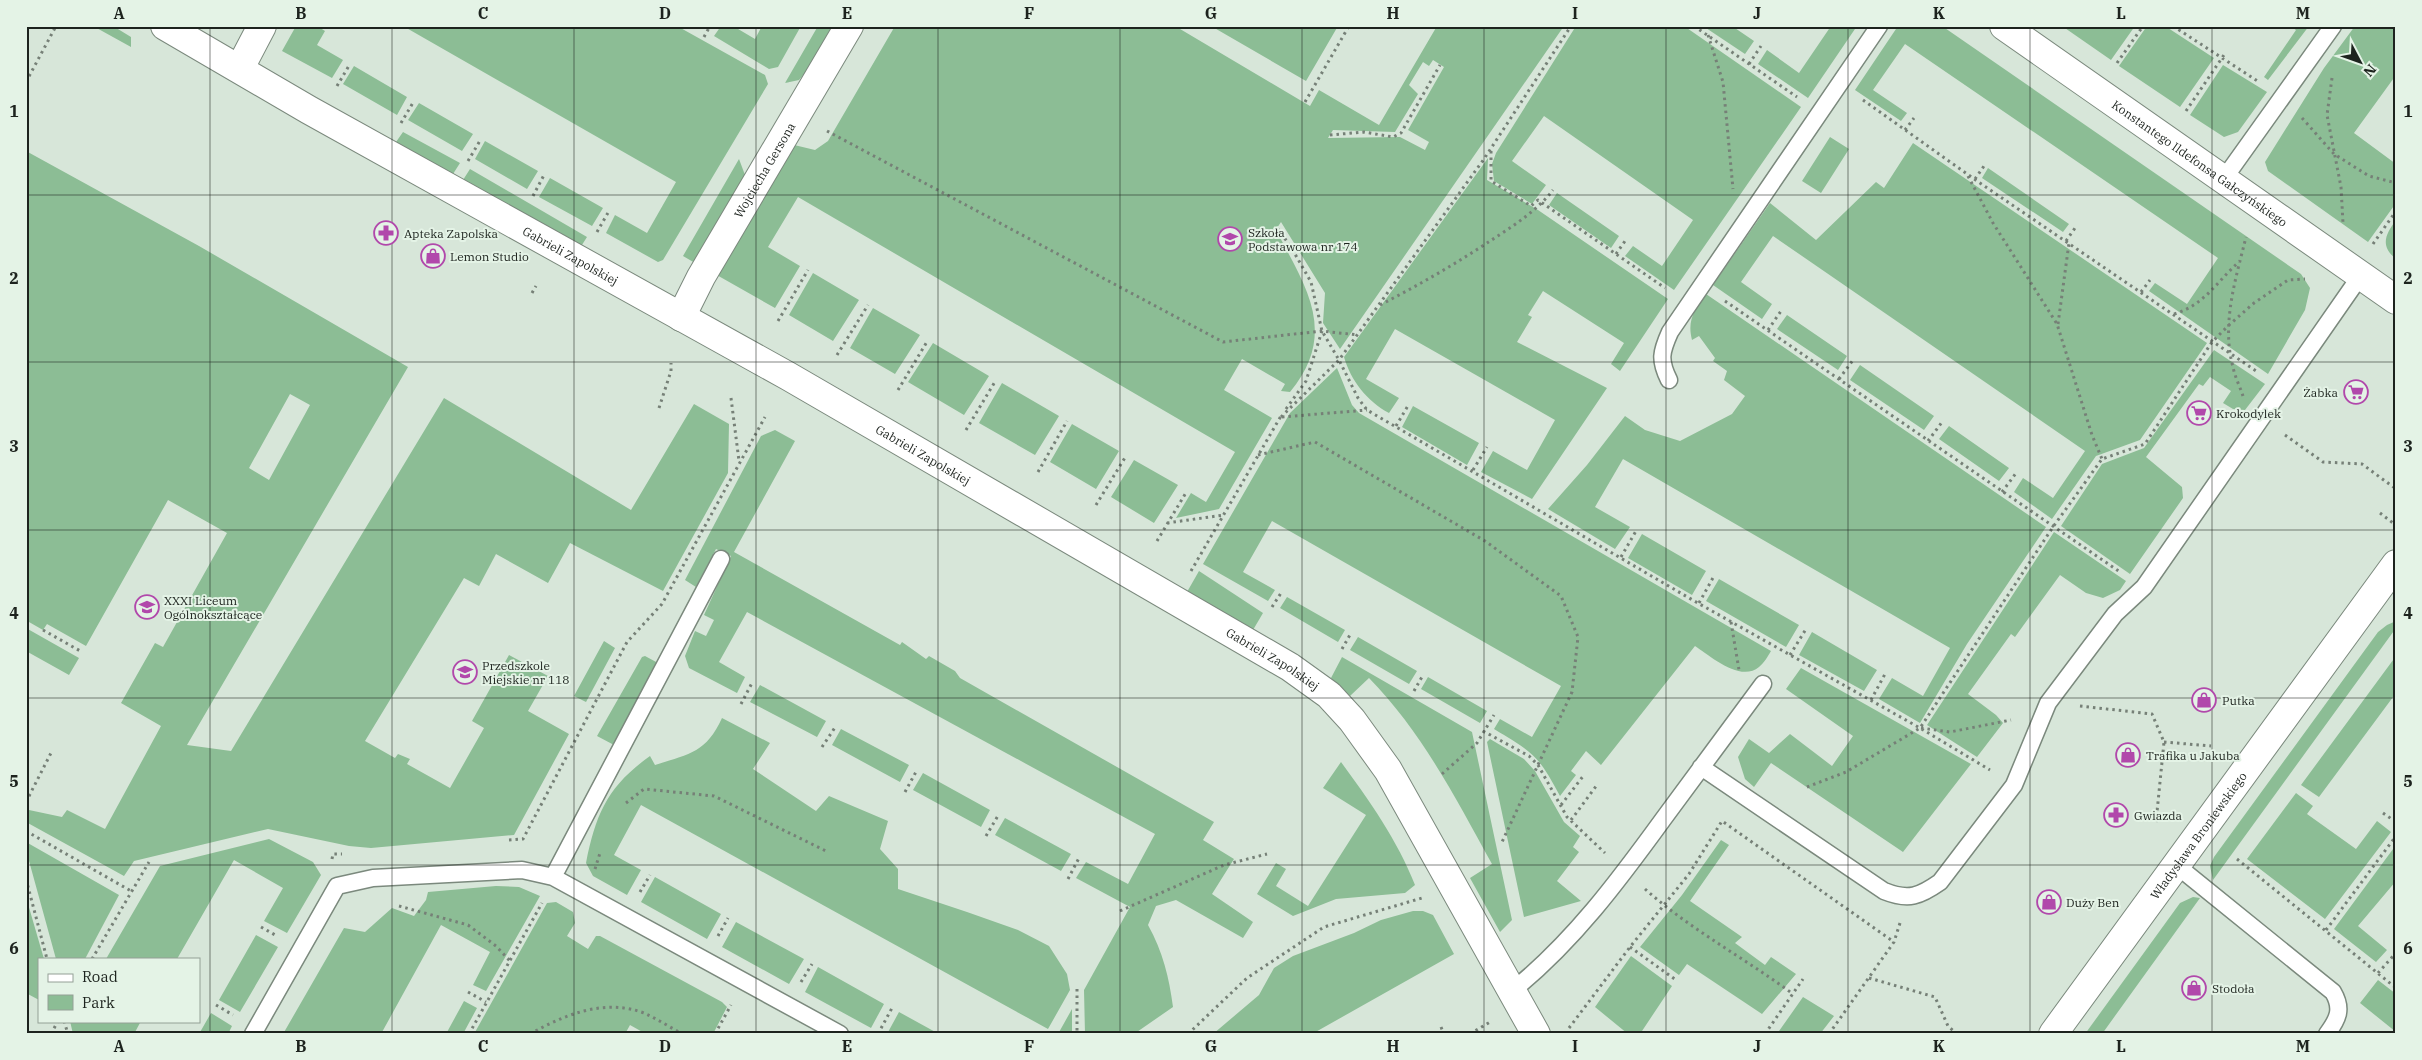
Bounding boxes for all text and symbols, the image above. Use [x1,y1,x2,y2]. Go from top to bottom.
text: A [113,3,125,23]
text: B [295,3,307,23]
text: C [478,3,488,23]
text: D [659,3,671,23]
text: E [842,3,852,23]
text: F [1024,3,1034,23]
text: G [1205,3,1217,23]
text: H [1387,3,1400,23]
text: I [1572,3,1578,23]
text: J [1753,3,1761,23]
text: K [1933,3,1946,23]
text: L [2116,3,2126,23]
text: M [2296,3,2310,23]
north arrow [2334,38,2384,88]
text: N [2359,60,2380,81]
street label: Konstantego Ildefonsa Gałczyńskiego [2109,96,2291,230]
text: 1 [9,101,19,121]
text: 1 [2403,101,2413,121]
street label: Wojciecha Gersona [730,119,798,220]
pharmacy icon: Apteka Zapolska [373,220,399,246]
street label: Gabrieli Zapolskiej [520,223,621,288]
place label: Szkoła Podstawowa nr 174 [1248,225,1358,254]
place label: Apteka Zapolska [404,226,498,241]
school or university icon: Szkoła Podstawowa nr 174 [1217,226,1243,252]
shop icon: Lemon Studio [420,243,446,269]
place label: Lemon Studio [450,249,529,264]
text: 2 [9,268,19,288]
text: 2 [2403,268,2413,288]
supermarket icon: Żabka [2343,379,2369,405]
place label: Żabka [2303,385,2338,400]
supermarket icon: Krokodylek [2186,400,2212,426]
place label: Krokodylek [2216,406,2281,421]
street label: Gabrieli Zapolskiej [873,421,973,488]
text: 3 [9,436,19,456]
text: 3 [2403,436,2413,456]
place label: XXXI Liceum Ogólnokształcące [164,593,262,622]
school or university icon: XXXI Liceum Ogólnokształcące [134,594,160,620]
text: 4 [9,603,19,623]
text: 4 [2403,603,2413,623]
street label: Gabrieli Zapolskiej [1224,624,1323,693]
place label: Przedszkole Miejskie nr 118 [482,658,570,687]
school or university icon: Przedszkole Miejskie nr 118 [452,659,478,685]
shop icon: Putka [2191,687,2217,713]
place label: Putka [2222,693,2255,708]
shop icon: Trafika u Jakuba [2115,742,2141,768]
place label: Trafika u Jakuba [2146,748,2240,763]
street label: Władysława Broniewskiego [2147,769,2250,902]
text: 5 [9,771,19,791]
text: 5 [2403,771,2413,791]
pharmacy icon: Gwiazda [2103,802,2129,828]
place label: Gwiazda [2134,808,2183,823]
shop icon: Duży Ben [2036,889,2062,915]
place label: Duży Ben [2066,895,2120,910]
text: 6 [9,938,19,958]
text: 6 [2403,938,2413,958]
legend [38,958,200,1022]
text: Road [82,967,118,986]
shop icon: Stodoła [2181,975,2207,1001]
place label: Stodoła [2212,981,2255,996]
text: Park [82,993,115,1012]
text: A [113,1036,125,1056]
text: B [295,1036,307,1056]
text: C [478,1036,488,1056]
text: D [659,1036,671,1056]
text: E [842,1036,852,1056]
text: F [1024,1036,1034,1056]
text: G [1205,1036,1217,1056]
text: H [1387,1036,1400,1056]
text: I [1572,1036,1578,1056]
text: J [1753,1036,1761,1056]
text: K [1933,1036,1946,1056]
text: L [2116,1036,2126,1056]
text: M [2296,1036,2310,1056]

